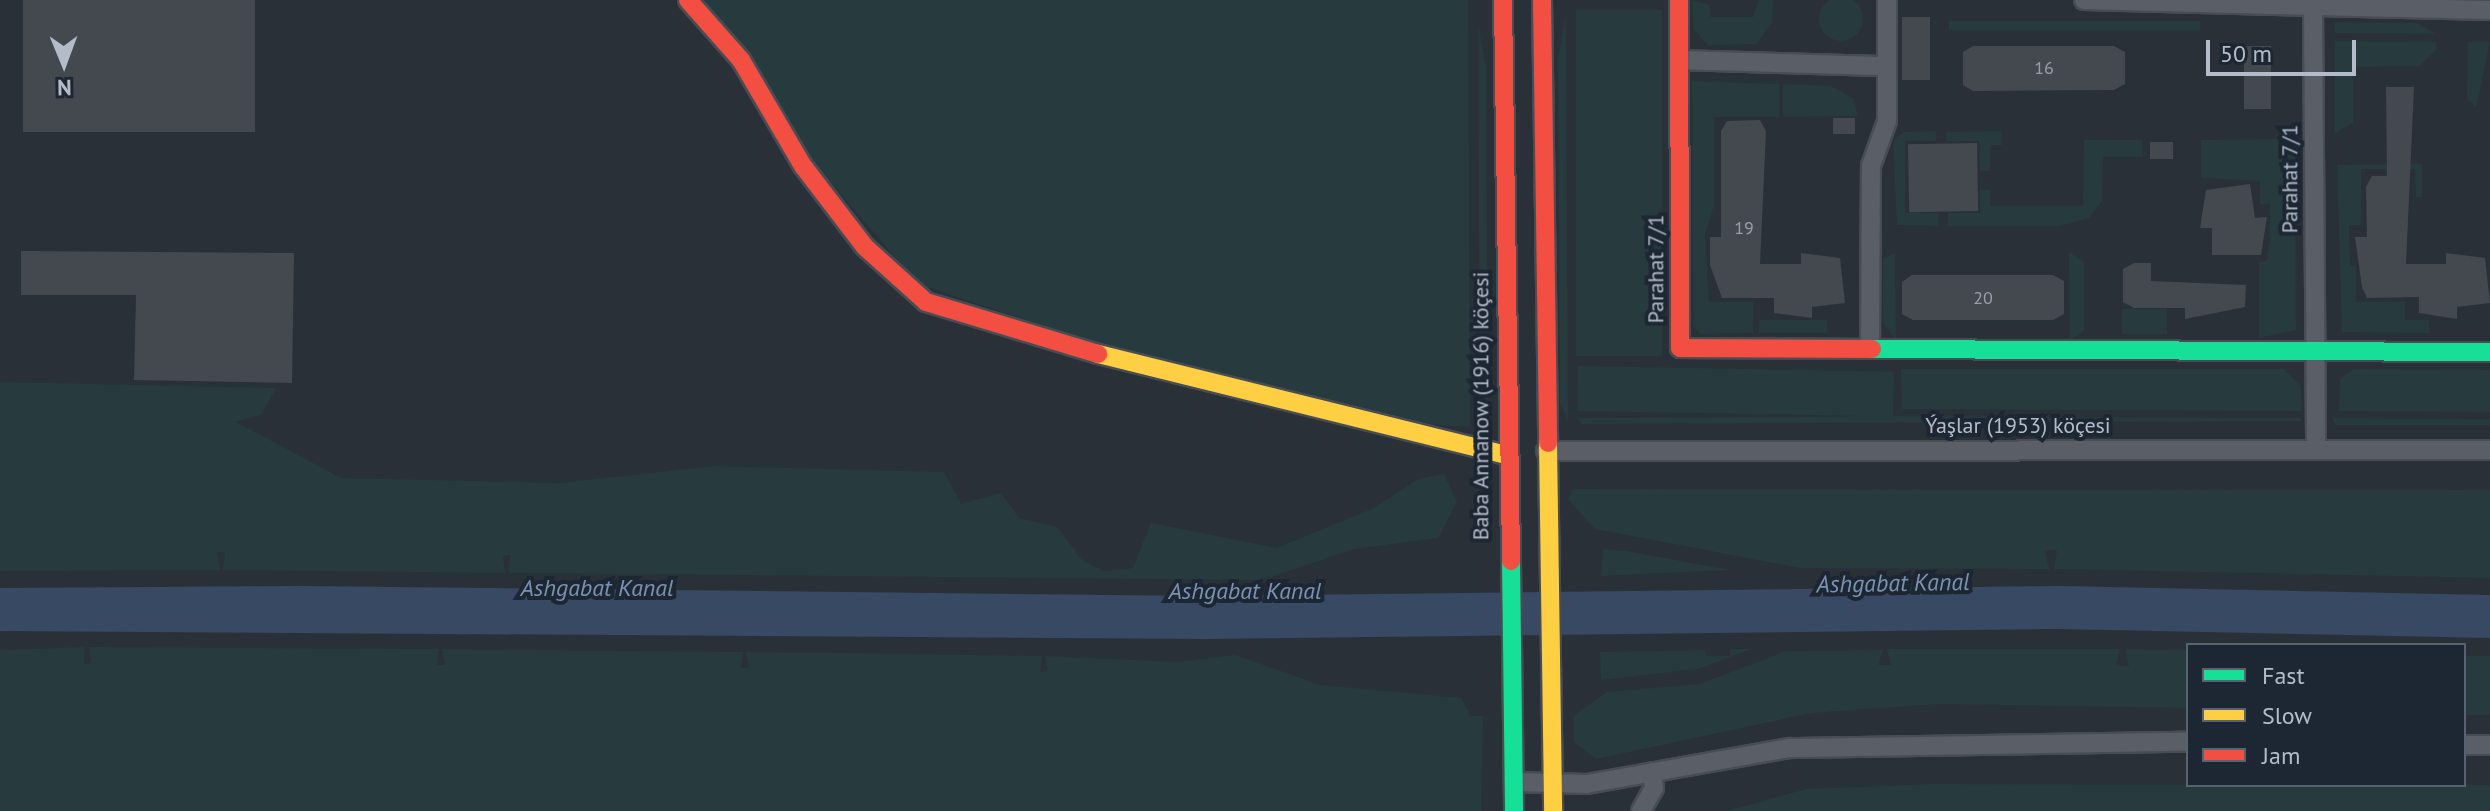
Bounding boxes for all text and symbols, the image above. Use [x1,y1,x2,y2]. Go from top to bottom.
north arrow [24,24,104,104]
scale bar [2210,24,2360,74]
text: 50 m [2220,38,2272,69]
house number: 16 [2034,57,2054,79]
text: N [57,74,72,102]
street label: Parahat 7/1 [2277,125,2303,233]
street label: Parahat 7/1 [1643,215,1669,323]
house number: 19 [1734,217,1754,239]
street label: Baba Annanow (1916) köçesi [1468,271,1494,541]
house number: 20 [1973,287,1993,309]
street label: Ýaşlar (1953) köçesi [1925,413,2111,439]
water label: Ashgabat Kanal [1816,567,1970,599]
water label: Ashgabat Kanal [520,574,674,602]
water label: Ashgabat Kanal [1168,577,1322,605]
legend [2186,643,2466,787]
text: Fast [2262,660,2305,691]
text: Slow [2262,700,2312,731]
text: Jam [2262,740,2300,771]

